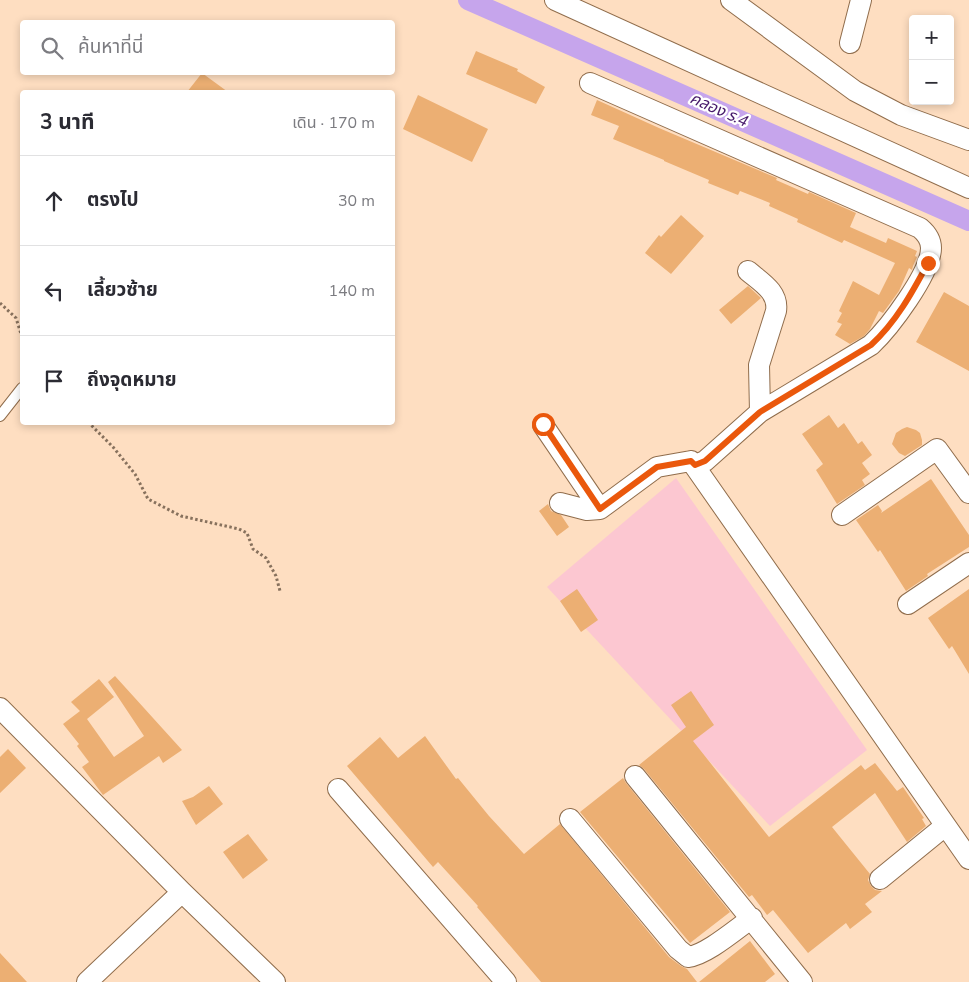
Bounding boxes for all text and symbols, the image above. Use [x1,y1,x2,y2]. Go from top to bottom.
map controls [909,15,954,105]
button: + [909,15,954,60]
search box [20,20,395,75]
icon: search [38,34,66,62]
text: ค้นหาที่นี่ [78,34,143,60]
button: − [909,60,954,105]
water label: คลอง ร.4 [686,87,752,133]
text: 3 นาที [40,108,95,136]
text: เดิน · 170 m [292,112,375,134]
icon: ahead [40,187,68,215]
text: ตรงไป [87,187,139,213]
text: 30 m [338,190,375,212]
route end [917,252,940,275]
icon: left [40,277,68,305]
text: เลี้ยวซ้าย [87,277,158,303]
text: 140 m [328,280,375,302]
icon: arrive [40,367,68,395]
text: ถึงจุดหมาย [87,367,177,393]
route start [532,413,555,436]

